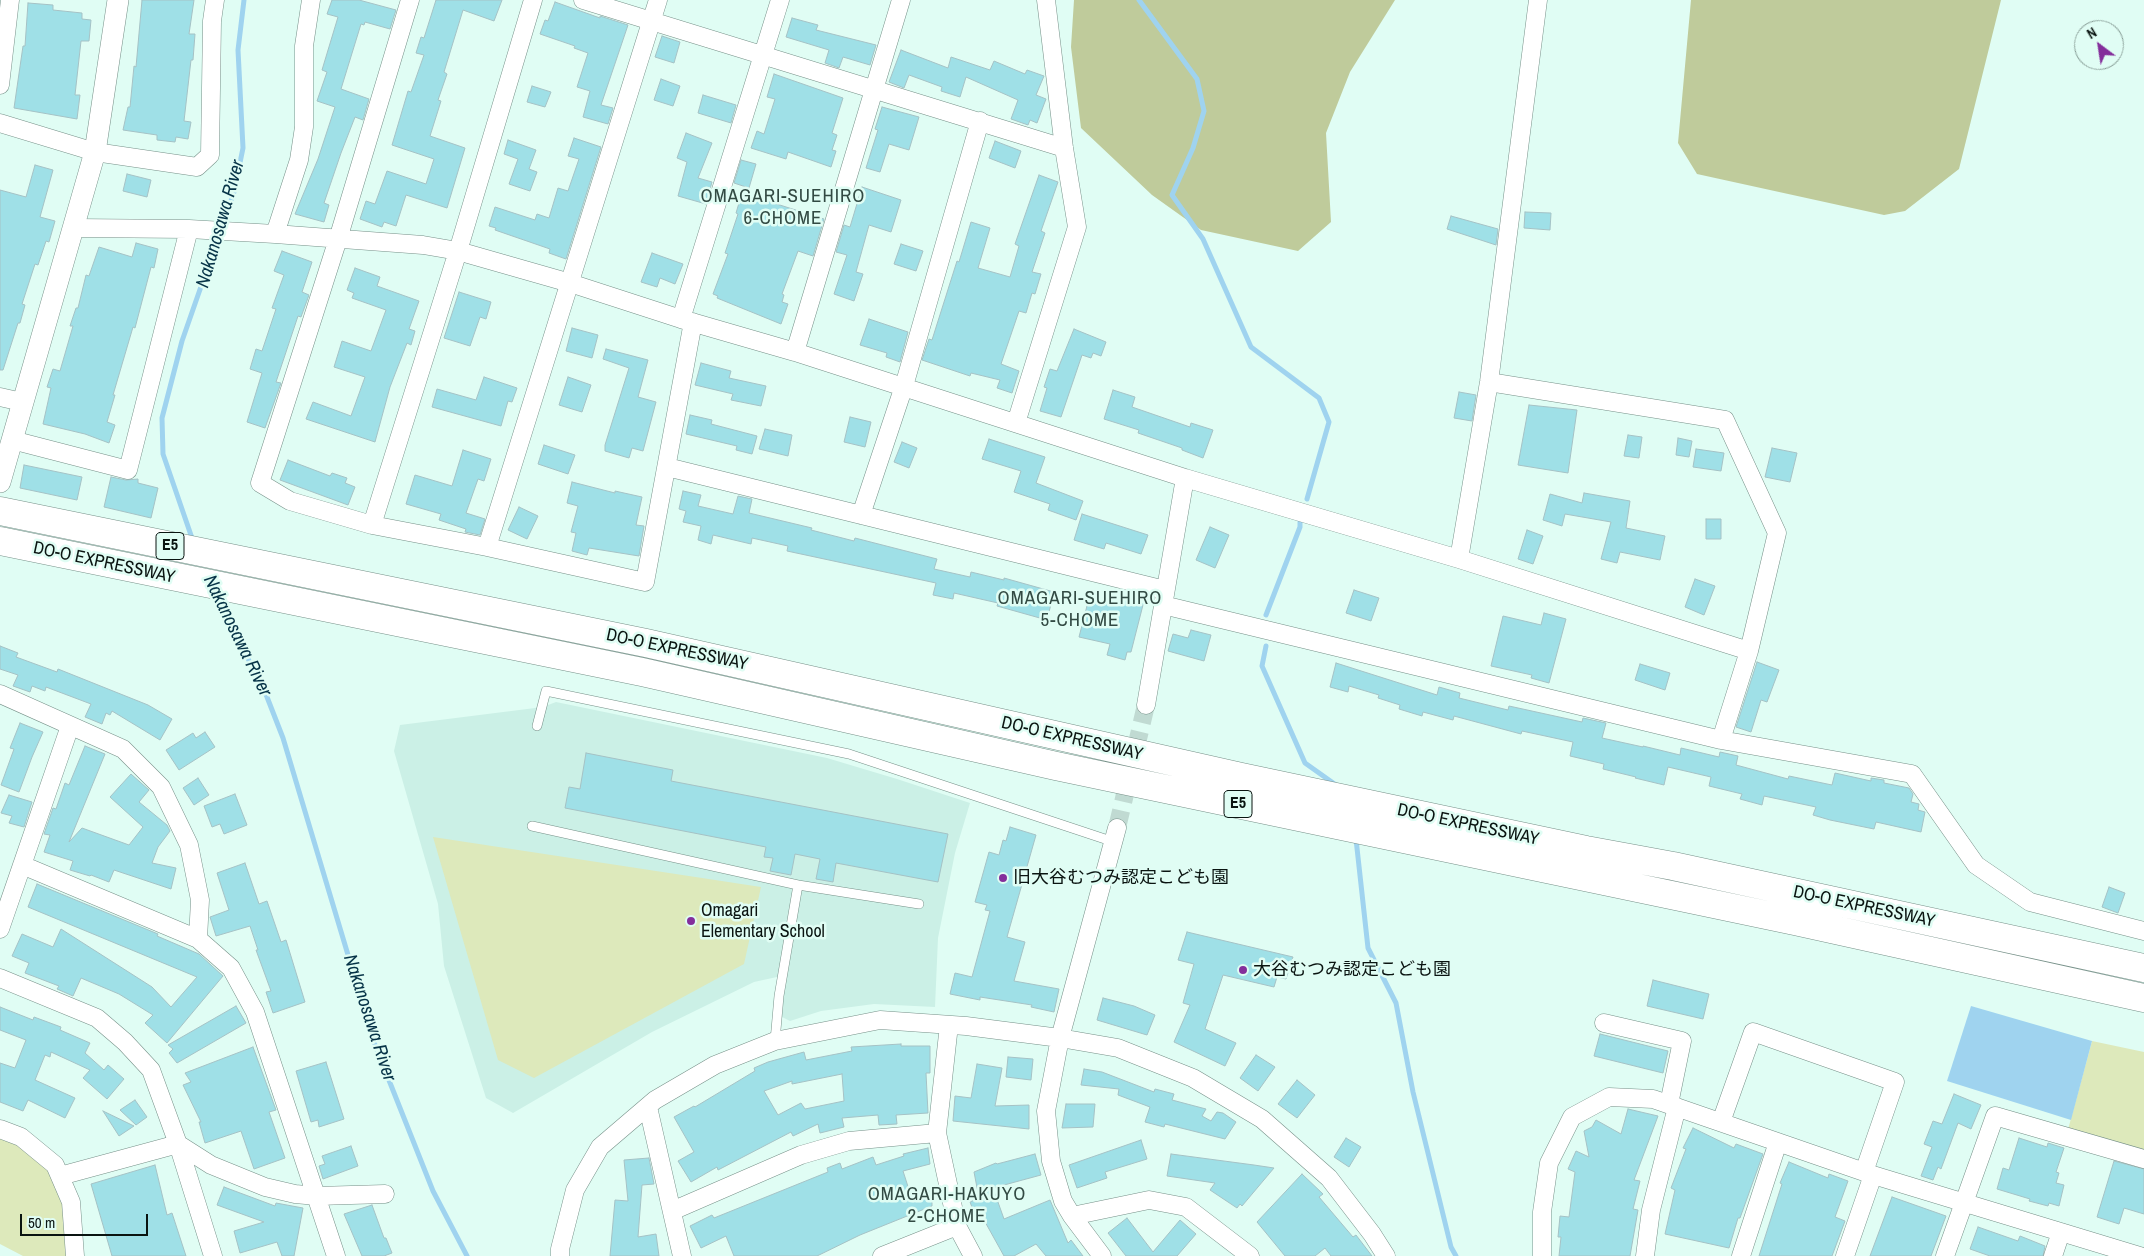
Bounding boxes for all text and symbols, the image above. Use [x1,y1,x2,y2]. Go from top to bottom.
north arrow [2074,20,2124,70]
text: N [2084,23,2100,43]
water label: Nakanosawa River [192,158,250,290]
district label: OMAGARI-SUEHIRO 6-CHOME [699,186,867,230]
road number: E5 [156,532,184,560]
street label: DO-O EXPRESSWAY [31,537,177,589]
water label: Nakanosawa River [198,572,276,700]
district label: OMAGARI-SUEHIRO 5-CHOME [996,588,1164,632]
street label: DO-O EXPRESSWAY [604,624,750,676]
street label: DO-O EXPRESSWAY [999,712,1145,766]
road number: E5 [1224,791,1252,818]
street label: DO-O EXPRESSWAY [1395,799,1541,851]
place label: 旧大谷むつみ認定こども園 [1013,867,1229,889]
marker: 旧大谷むつみ認定こども園 [997,872,1009,884]
street label: DO-O EXPRESSWAY [1791,881,1937,933]
place label: Omagari Elementary School [701,900,825,942]
marker: Omagari Elementary School [685,915,697,927]
water label: Nakanosawa River [338,952,400,1084]
place label: 大谷むつみ認定こども園 [1253,959,1451,981]
marker: 大谷むつみ認定こども園 [1237,964,1249,976]
district label: OMAGARI-HAKUYO 2-CHOME [866,1184,1028,1228]
scale bar [22,1204,150,1236]
text: 50 m [28,1212,55,1233]

